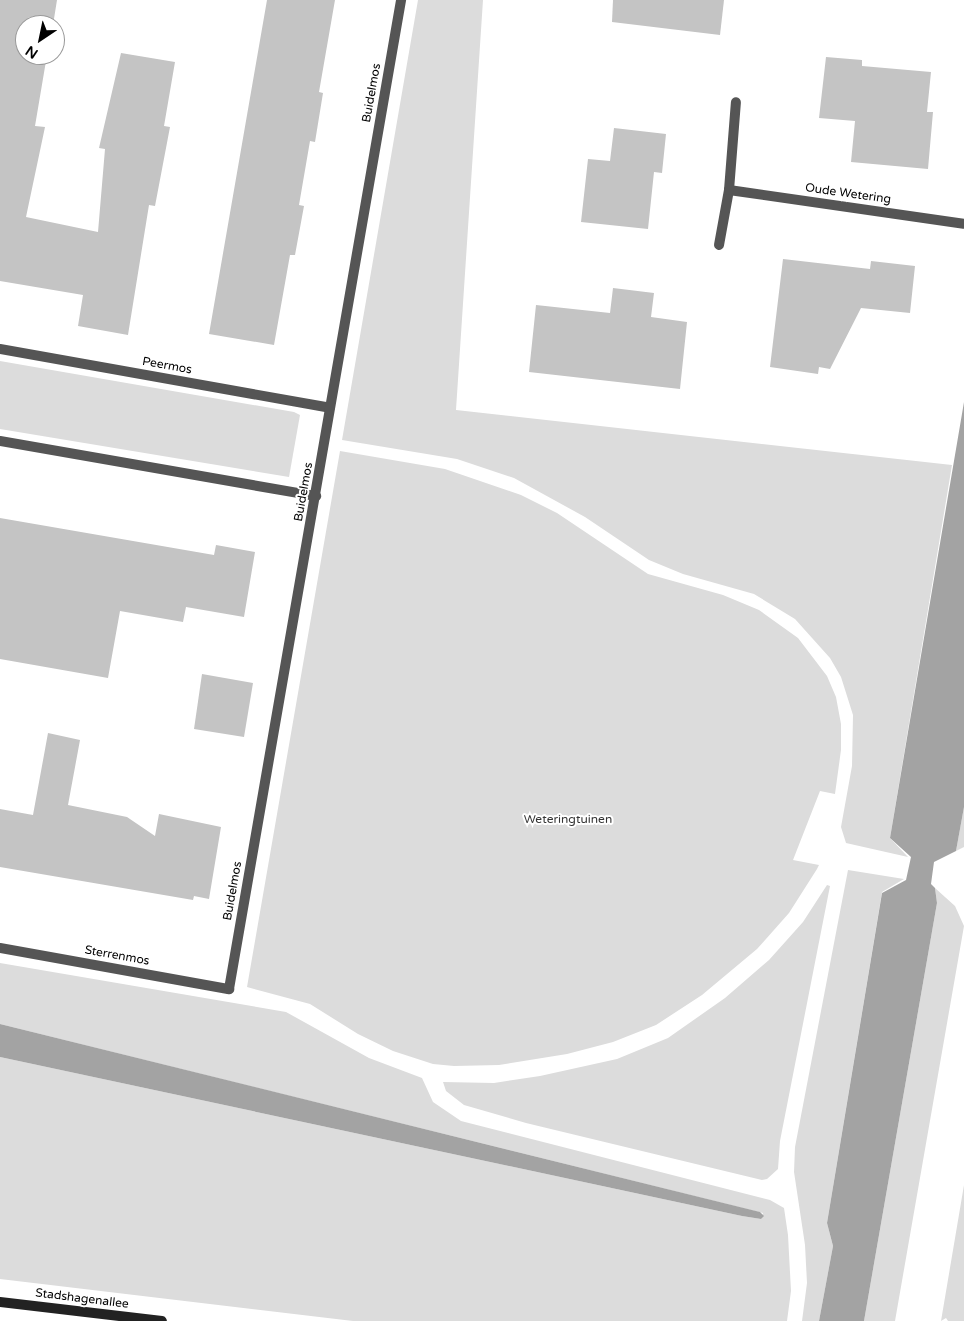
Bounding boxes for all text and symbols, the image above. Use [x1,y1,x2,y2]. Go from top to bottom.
north arrow [15,15,65,65]
text: N [22,42,41,62]
street label: Buidelmos [360,62,384,124]
street label: Oude Wetering [804,181,892,207]
street label: Peermos [141,355,193,377]
street label: Buidelmos [292,461,316,523]
park label: Weteringtuinen [524,813,612,827]
street label: Buidelmos [221,860,245,922]
street label: Sterrenmos [83,943,151,969]
street label: Stadshagenallee [35,1286,129,1312]

